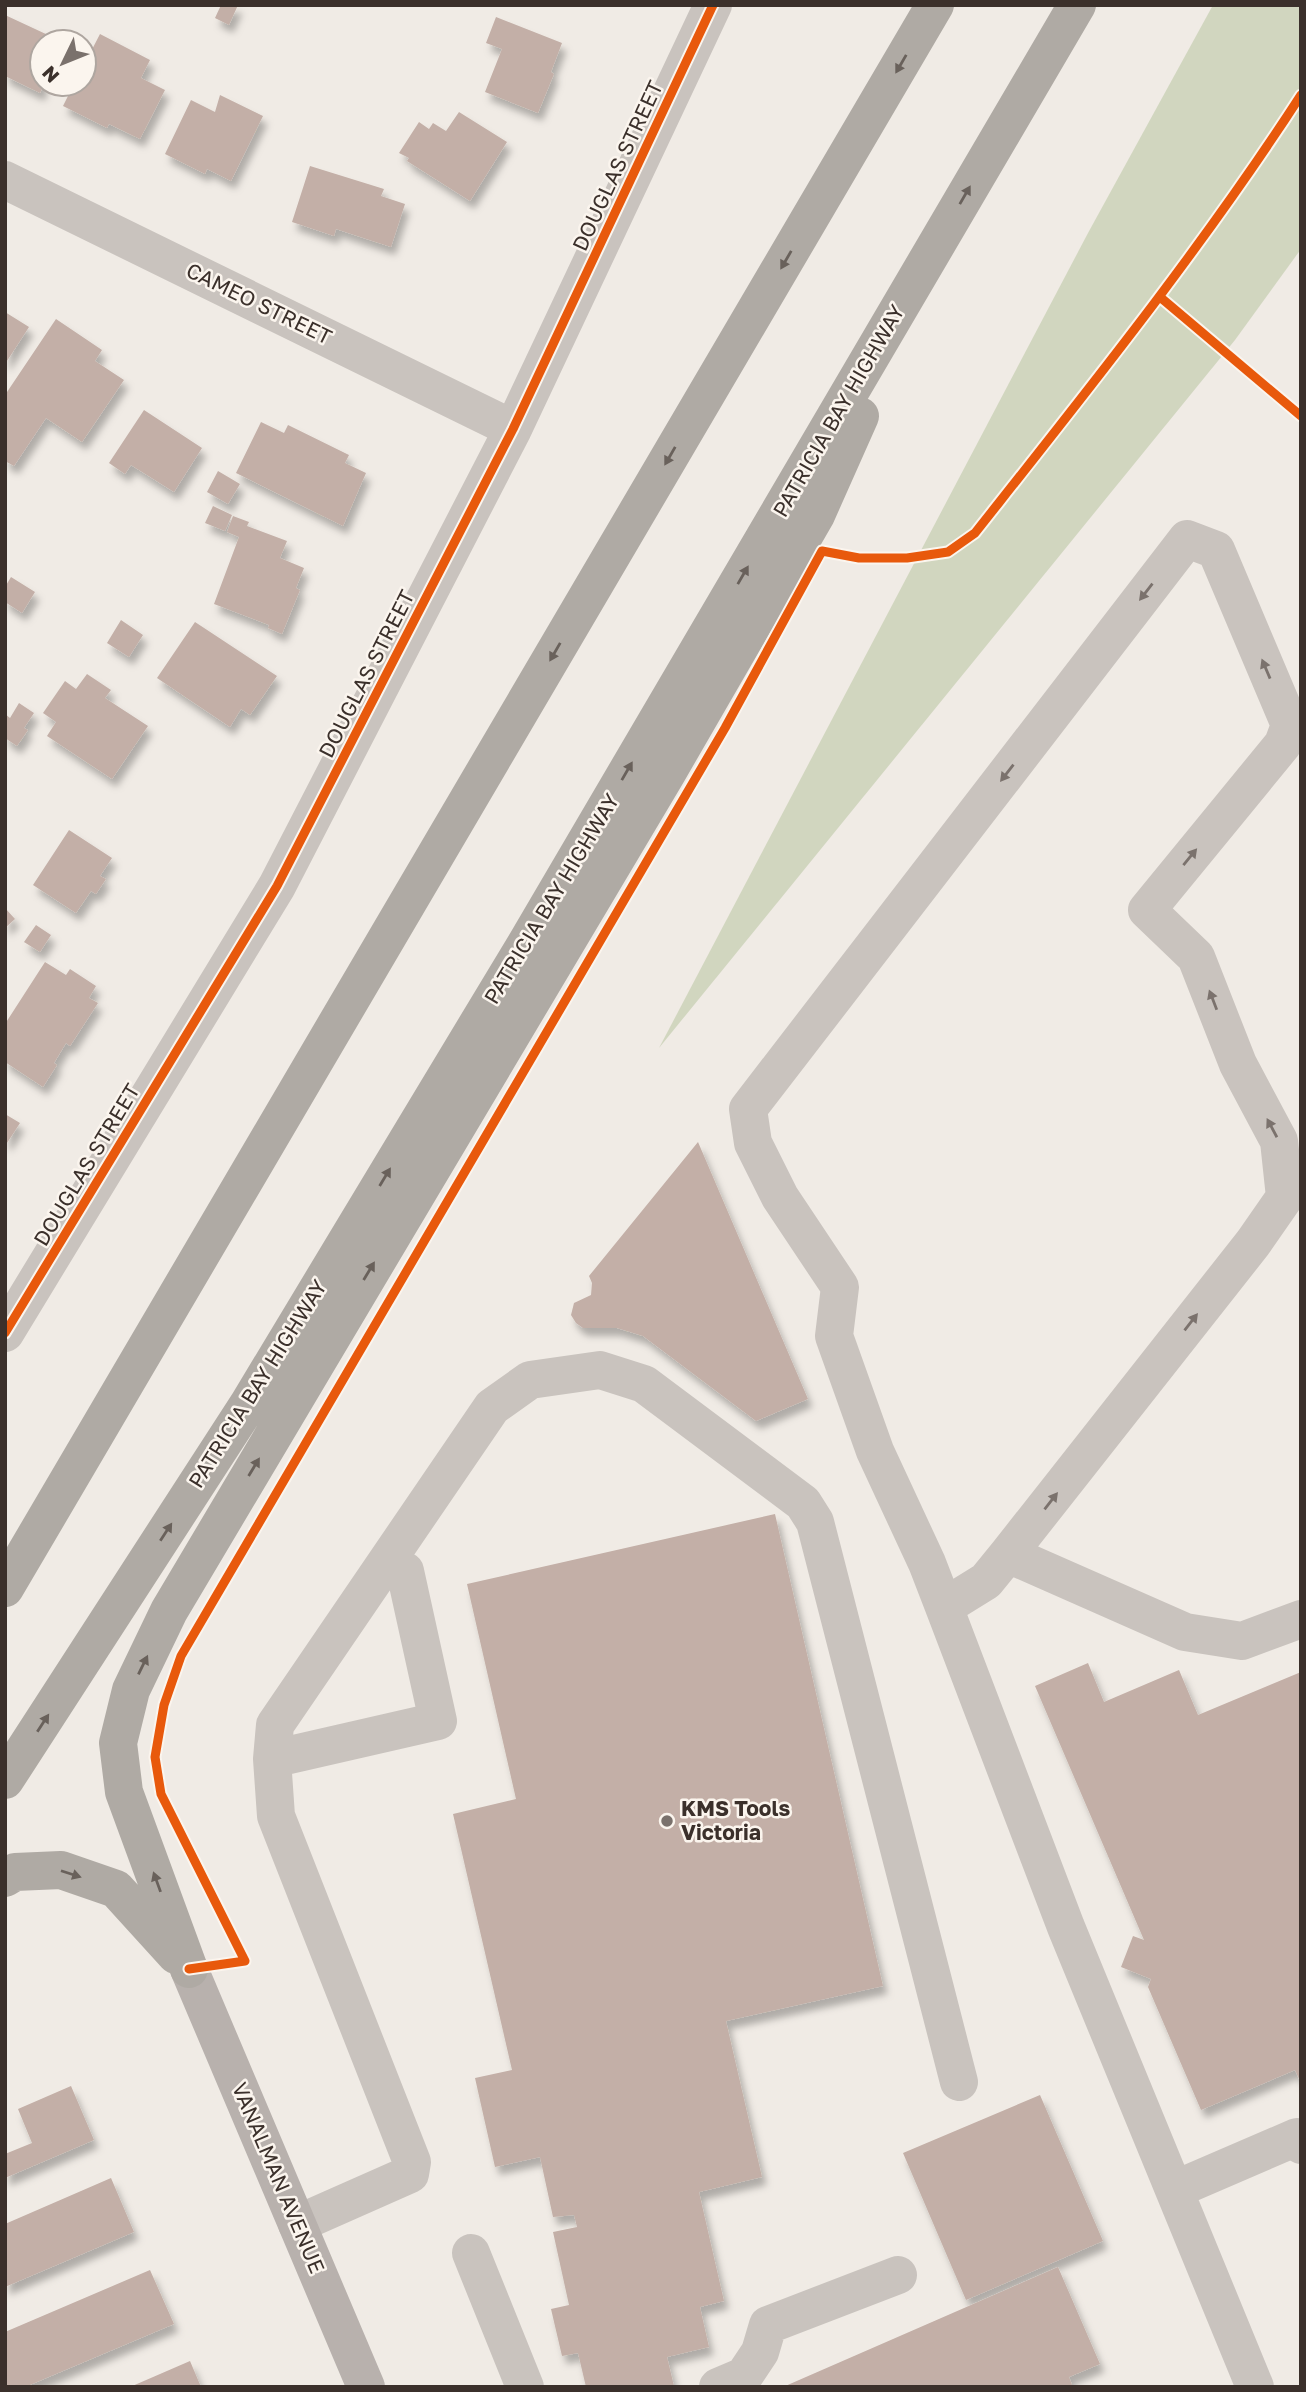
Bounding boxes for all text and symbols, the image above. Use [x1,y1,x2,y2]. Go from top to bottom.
north arrow [28,28,98,98]
one-way arrow [895,55,907,74]
text: N [37,62,64,88]
street label: DOUGLAS STREET [566,76,668,255]
one-way arrow [959,186,972,205]
one-way arrow [779,251,792,270]
street label: CAMEO STREET [182,257,337,350]
street label: PATRICIA BAY HIGHWAY [767,299,910,521]
one-way arrow [664,447,676,466]
one-way arrow [736,565,748,585]
one-way arrow [1138,583,1153,601]
street label: DOUGLAS STREET [313,585,420,762]
one-way arrow [549,643,561,662]
one-way arrow [1260,659,1272,679]
one-way arrow [621,762,634,781]
one-way arrow [999,763,1014,781]
street label: PATRICIA BAY HIGHWAY [478,788,625,1008]
one-way arrow [1182,849,1197,866]
one-way arrow [1207,990,1218,1011]
street label: DOUGLAS STREET [27,1079,145,1250]
one-way arrow [1266,1118,1277,1138]
one-way arrow [379,1167,392,1186]
one-way arrow [363,1262,376,1281]
street label: PATRICIA BAY HIGHWAY [182,1274,332,1492]
one-way arrow [1184,1313,1199,1331]
one-way arrow [248,1458,260,1477]
one-way arrow [1043,1492,1058,1510]
one-way arrow [159,1523,173,1541]
one-way arrow [137,1655,148,1675]
one-way arrow [36,1714,49,1733]
place label: KMS Tools Victoria [681,1795,790,1845]
marker: KMS Tools Victoria [659,1813,675,1829]
one-way arrow [61,1869,82,1880]
one-way arrow [152,1872,163,1893]
street label: VANALMAN AVENUE [227,2078,331,2277]

